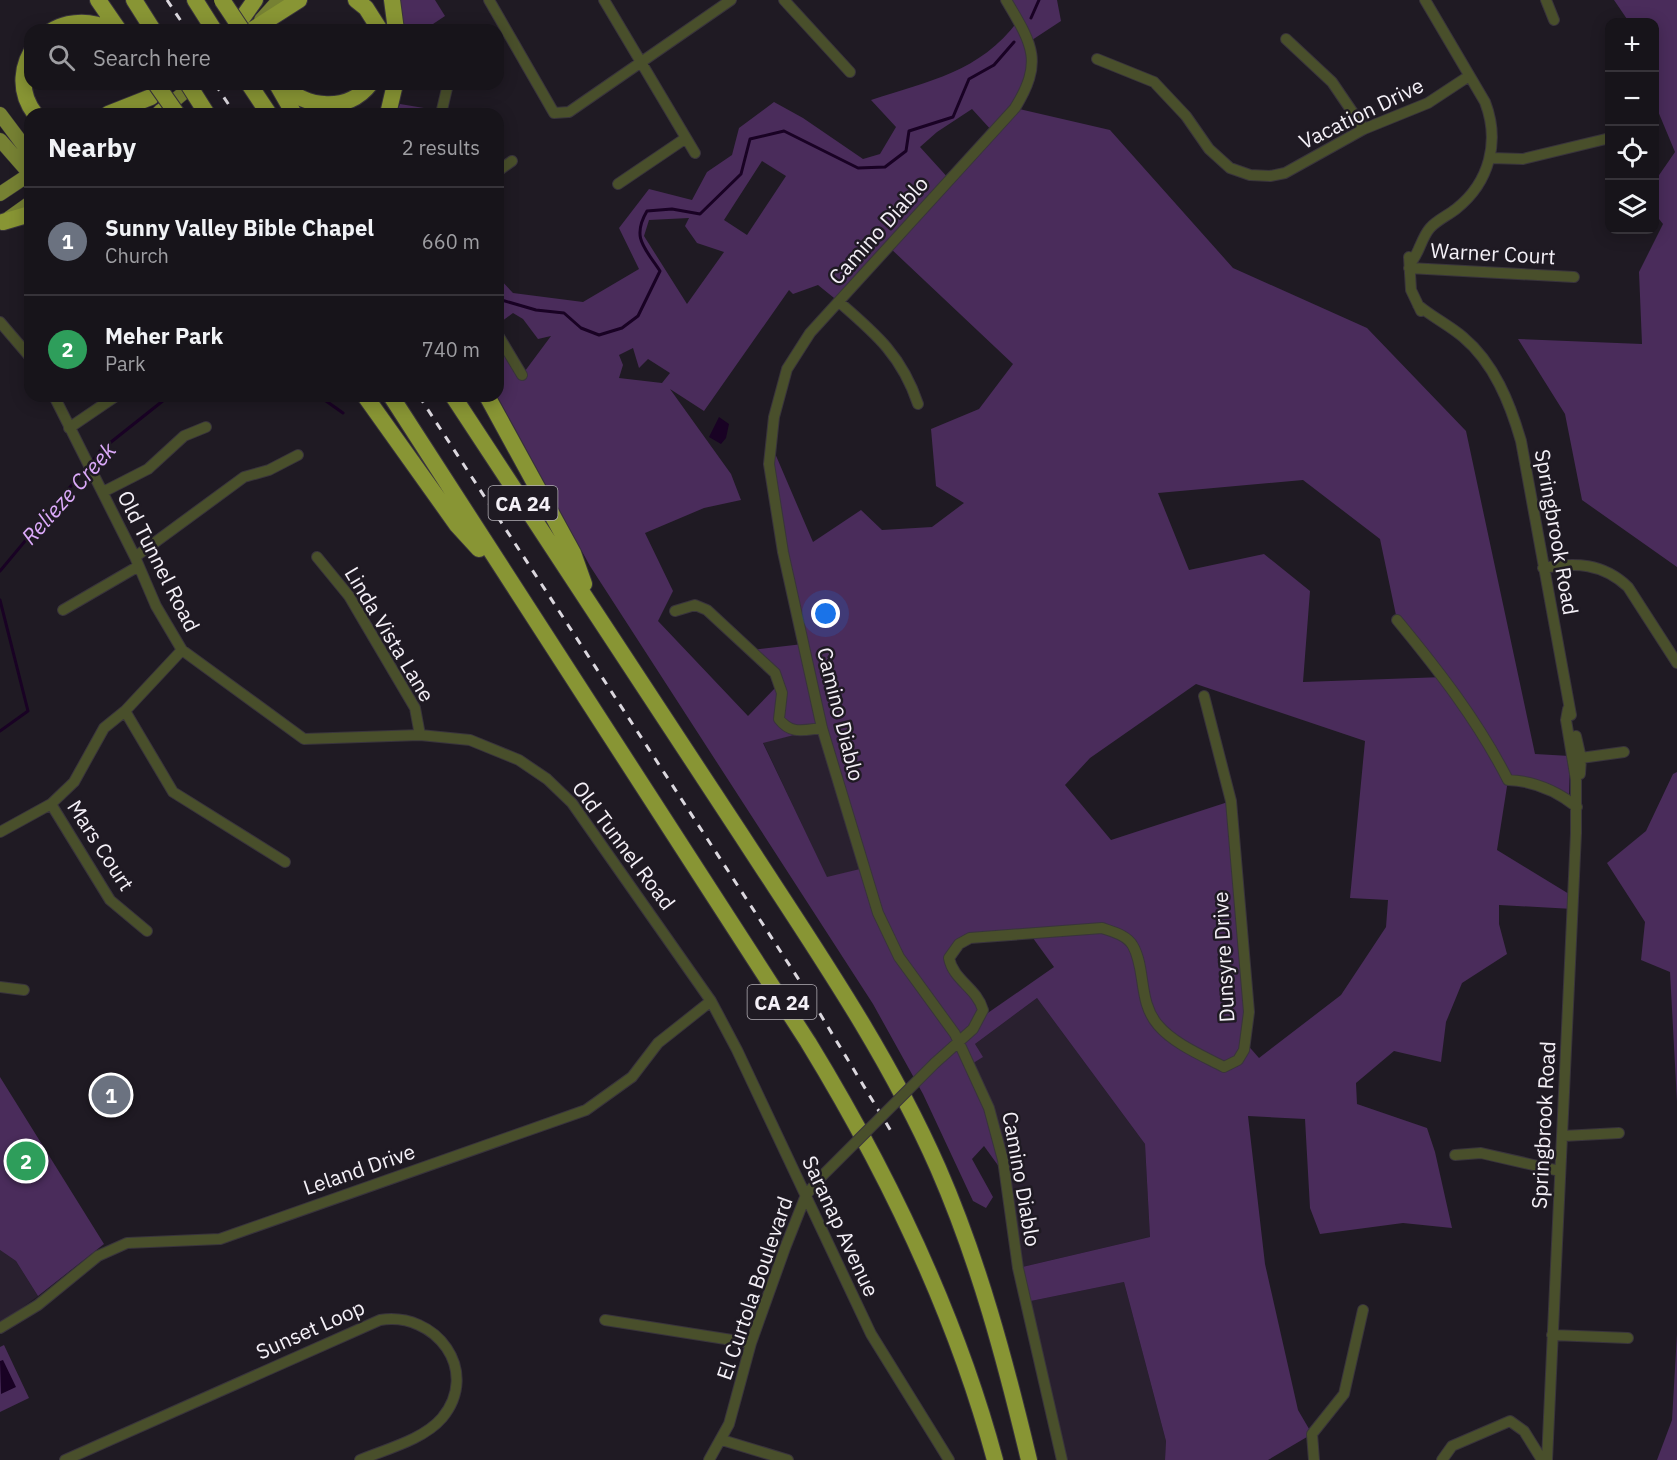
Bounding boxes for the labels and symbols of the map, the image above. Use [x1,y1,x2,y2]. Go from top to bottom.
street label: Vacation Drive [1294,71,1428,155]
street label: Camino Diablo [822,170,934,290]
street label: Warner Court [1430,236,1556,270]
water label: Relieze Creek [14,435,122,550]
street label: Springbrook Road [1529,447,1585,617]
street label: Old Tunnel Road [111,486,207,636]
road number: CA 24 [488,486,558,520]
street label: Linda Vista Lane [339,561,441,707]
your location [811,599,840,628]
street label: Camino Diablo [811,644,871,784]
street label: Old Tunnel Road [566,775,682,915]
street label: Mars Court [61,794,141,896]
street label: Dunsyre Drive [1206,891,1240,1023]
road number: CA 24 [748,985,816,1019]
street label: Springbrook Road [1525,1040,1561,1210]
pin: 1 [92,1072,130,1118]
street label: Camino Diablo [996,1109,1048,1249]
street label: Leland Drive [299,1137,419,1201]
pin: 2 [6,1138,46,1184]
street label: Saranap Avenue [796,1151,886,1301]
street label: El Curtola Boulevard [709,1193,799,1383]
street label: Sunset Loop [251,1293,369,1365]

